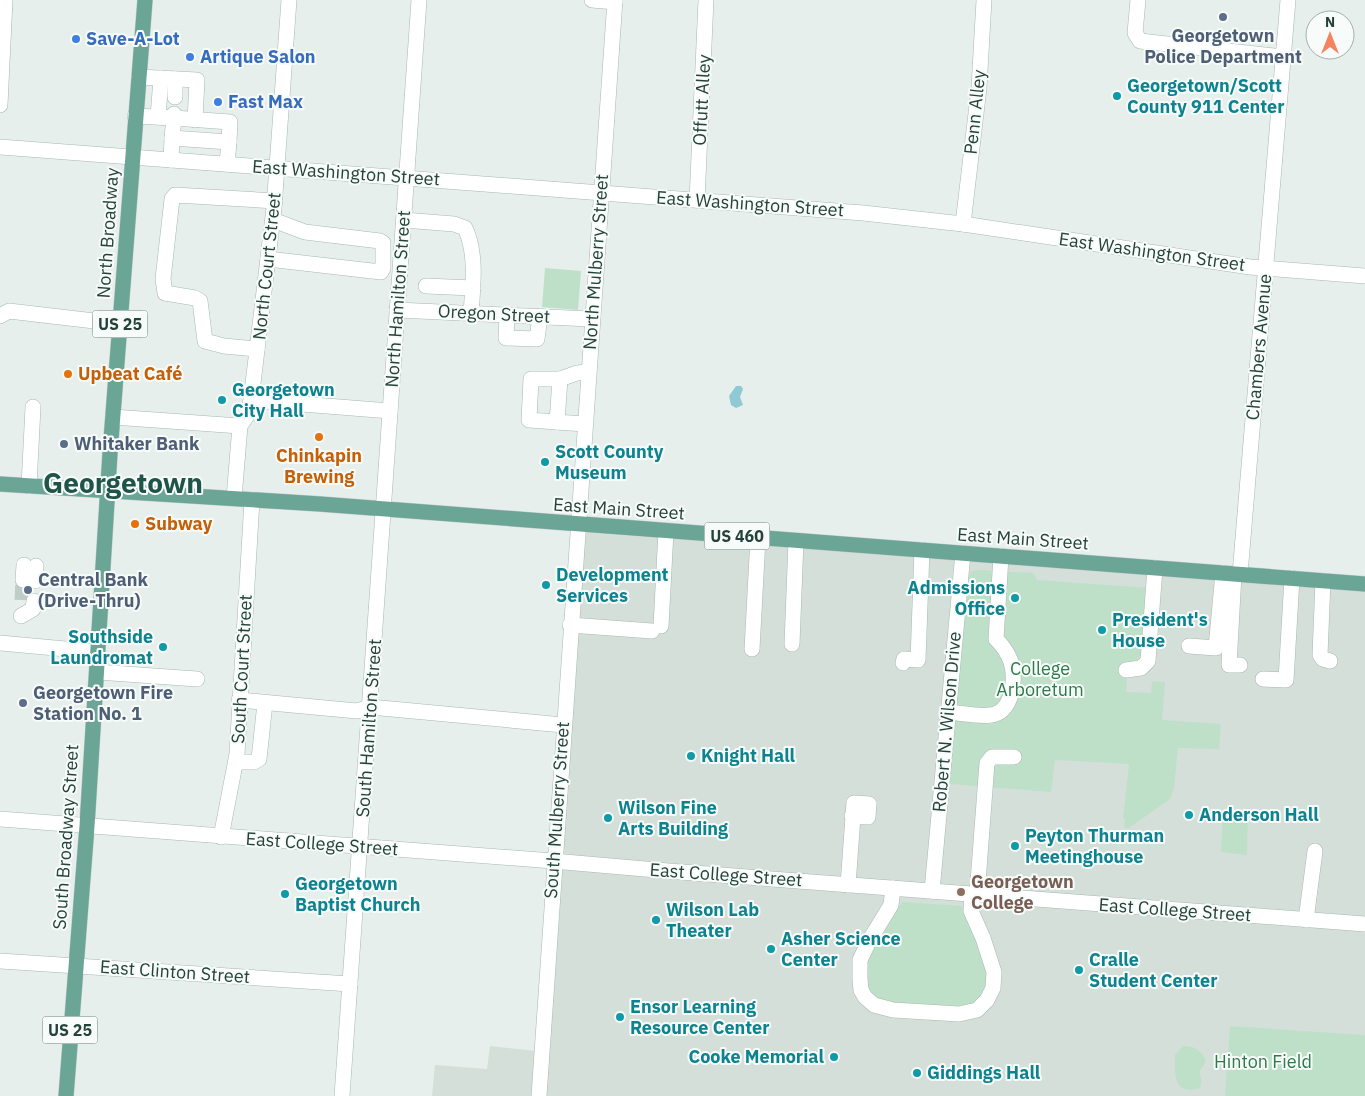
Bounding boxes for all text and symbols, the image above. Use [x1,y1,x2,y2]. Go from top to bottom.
north arrow [1305,10,1355,60]
marker: Georgetown Police Department [1217,11,1229,23]
text: N [1325,13,1335,31]
place label: Georgetown Police Department [1144,24,1302,68]
place label: Save-A-Lot [86,27,180,50]
marker: Save-A-Lot [70,33,82,45]
place label: Artique Salon [200,45,316,68]
marker: Artique Salon [184,51,196,63]
street label: Offutt Alley [688,54,715,146]
street label: Penn Alley [959,68,990,155]
place label: Georgetown/Scott County 911 Center [1127,74,1285,118]
place label: Fast Max [228,90,303,113]
marker: Georgetown/Scott County 911 Center [1111,90,1123,102]
marker: Fast Max [212,96,224,108]
street label: East Washington Street [251,154,441,191]
street label: North Broadway [91,167,124,299]
street label: North Mulberry Street [578,173,613,351]
street label: East Washington Street [655,185,845,222]
street label: North Court Street [247,191,286,341]
street label: North Hamilton Street [380,209,415,388]
street label: East Washington Street [1057,227,1247,276]
street label: Chambers Avenue [1241,273,1276,421]
street label: Oregon Street [437,299,551,328]
road number: US 25 [92,310,148,338]
place label: Upbeat Café [78,362,182,385]
marker: Upbeat Café [62,368,74,380]
place label: Georgetown City Hall [232,378,335,422]
marker: Georgetown City Hall [216,394,228,406]
marker: Chinkapin Brewing [313,431,325,443]
place label: Whitaker Bank [74,432,200,455]
marker: Whitaker Bank [58,438,70,450]
place label: Scott County Museum [555,440,664,484]
place label: Chinkapin Brewing [276,444,362,488]
marker: Scott County Museum [539,456,551,468]
district label: Georgetown [43,464,203,501]
street label: East Main Street [552,492,686,525]
place label: Subway [145,512,213,535]
marker: Subway [129,518,141,530]
road number: US 460 [704,522,770,550]
street label: East Main Street [956,522,1090,555]
place label: Development Services [556,563,669,607]
place label: Central Bank (Drive-Thru) [38,568,148,612]
place label: Admissions Office [907,576,1005,620]
marker: Development Services [540,579,552,591]
marker: Central Bank (Drive-Thru) [22,584,34,596]
marker: Admissions Office [1009,592,1021,604]
street label: South Court Street [226,594,257,744]
place label: President's House [1112,608,1208,652]
marker: President's House [1096,624,1108,636]
place label: Southside Laundromat [50,625,153,669]
street label: Robert N. Wilson Drive [927,631,966,813]
street label: South Hamilton Street [351,638,386,818]
marker: Southside Laundromat [157,641,169,653]
park label: College Arboretum [996,657,1084,701]
place label: Georgetown Fire Station No. 1 [33,681,173,725]
marker: Georgetown Fire Station No. 1 [17,697,29,709]
street label: South Mulberry Street [539,721,574,899]
street label: South Broadway Street [48,744,83,930]
place label: Knight Hall [701,744,796,767]
marker: Knight Hall [685,750,697,762]
place label: Wilson Fine Arts Building [618,796,728,840]
place label: Anderson Hall [1199,803,1319,826]
marker: Anderson Hall [1183,809,1195,821]
marker: Wilson Fine Arts Building [602,812,614,824]
place label: Peyton Thurman Meetinghouse [1025,824,1164,868]
street label: East College Street [245,827,399,860]
marker: Peyton Thurman Meetinghouse [1009,840,1021,852]
street label: East College Street [649,858,803,891]
place label: Georgetown College [971,870,1074,914]
place label: Georgetown Baptist Church [295,872,421,916]
marker: Georgetown College [955,886,967,898]
marker: Georgetown Baptist Church [279,888,291,900]
street label: East College Street [1098,893,1252,926]
place label: Wilson Lab Theater [666,898,759,942]
marker: Wilson Lab Theater [650,914,662,926]
place label: Asher Science Center [781,927,901,971]
marker: Asher Science Center [765,943,777,955]
place label: Cralle Student Center [1089,948,1217,992]
street label: East Clinton Street [99,955,251,988]
marker: Cralle Student Center [1073,964,1085,976]
place label: Ensor Learning Resource Center [630,995,769,1039]
marker: Ensor Learning Resource Center [614,1011,626,1023]
road number: US 25 [42,1016,98,1044]
place label: Cooke Memorial [688,1045,825,1068]
park label: Hinton Field [1214,1050,1312,1073]
marker: Cooke Memorial [828,1051,840,1063]
place label: Giddings Hall [927,1061,1041,1084]
marker: Giddings Hall [911,1067,923,1079]

